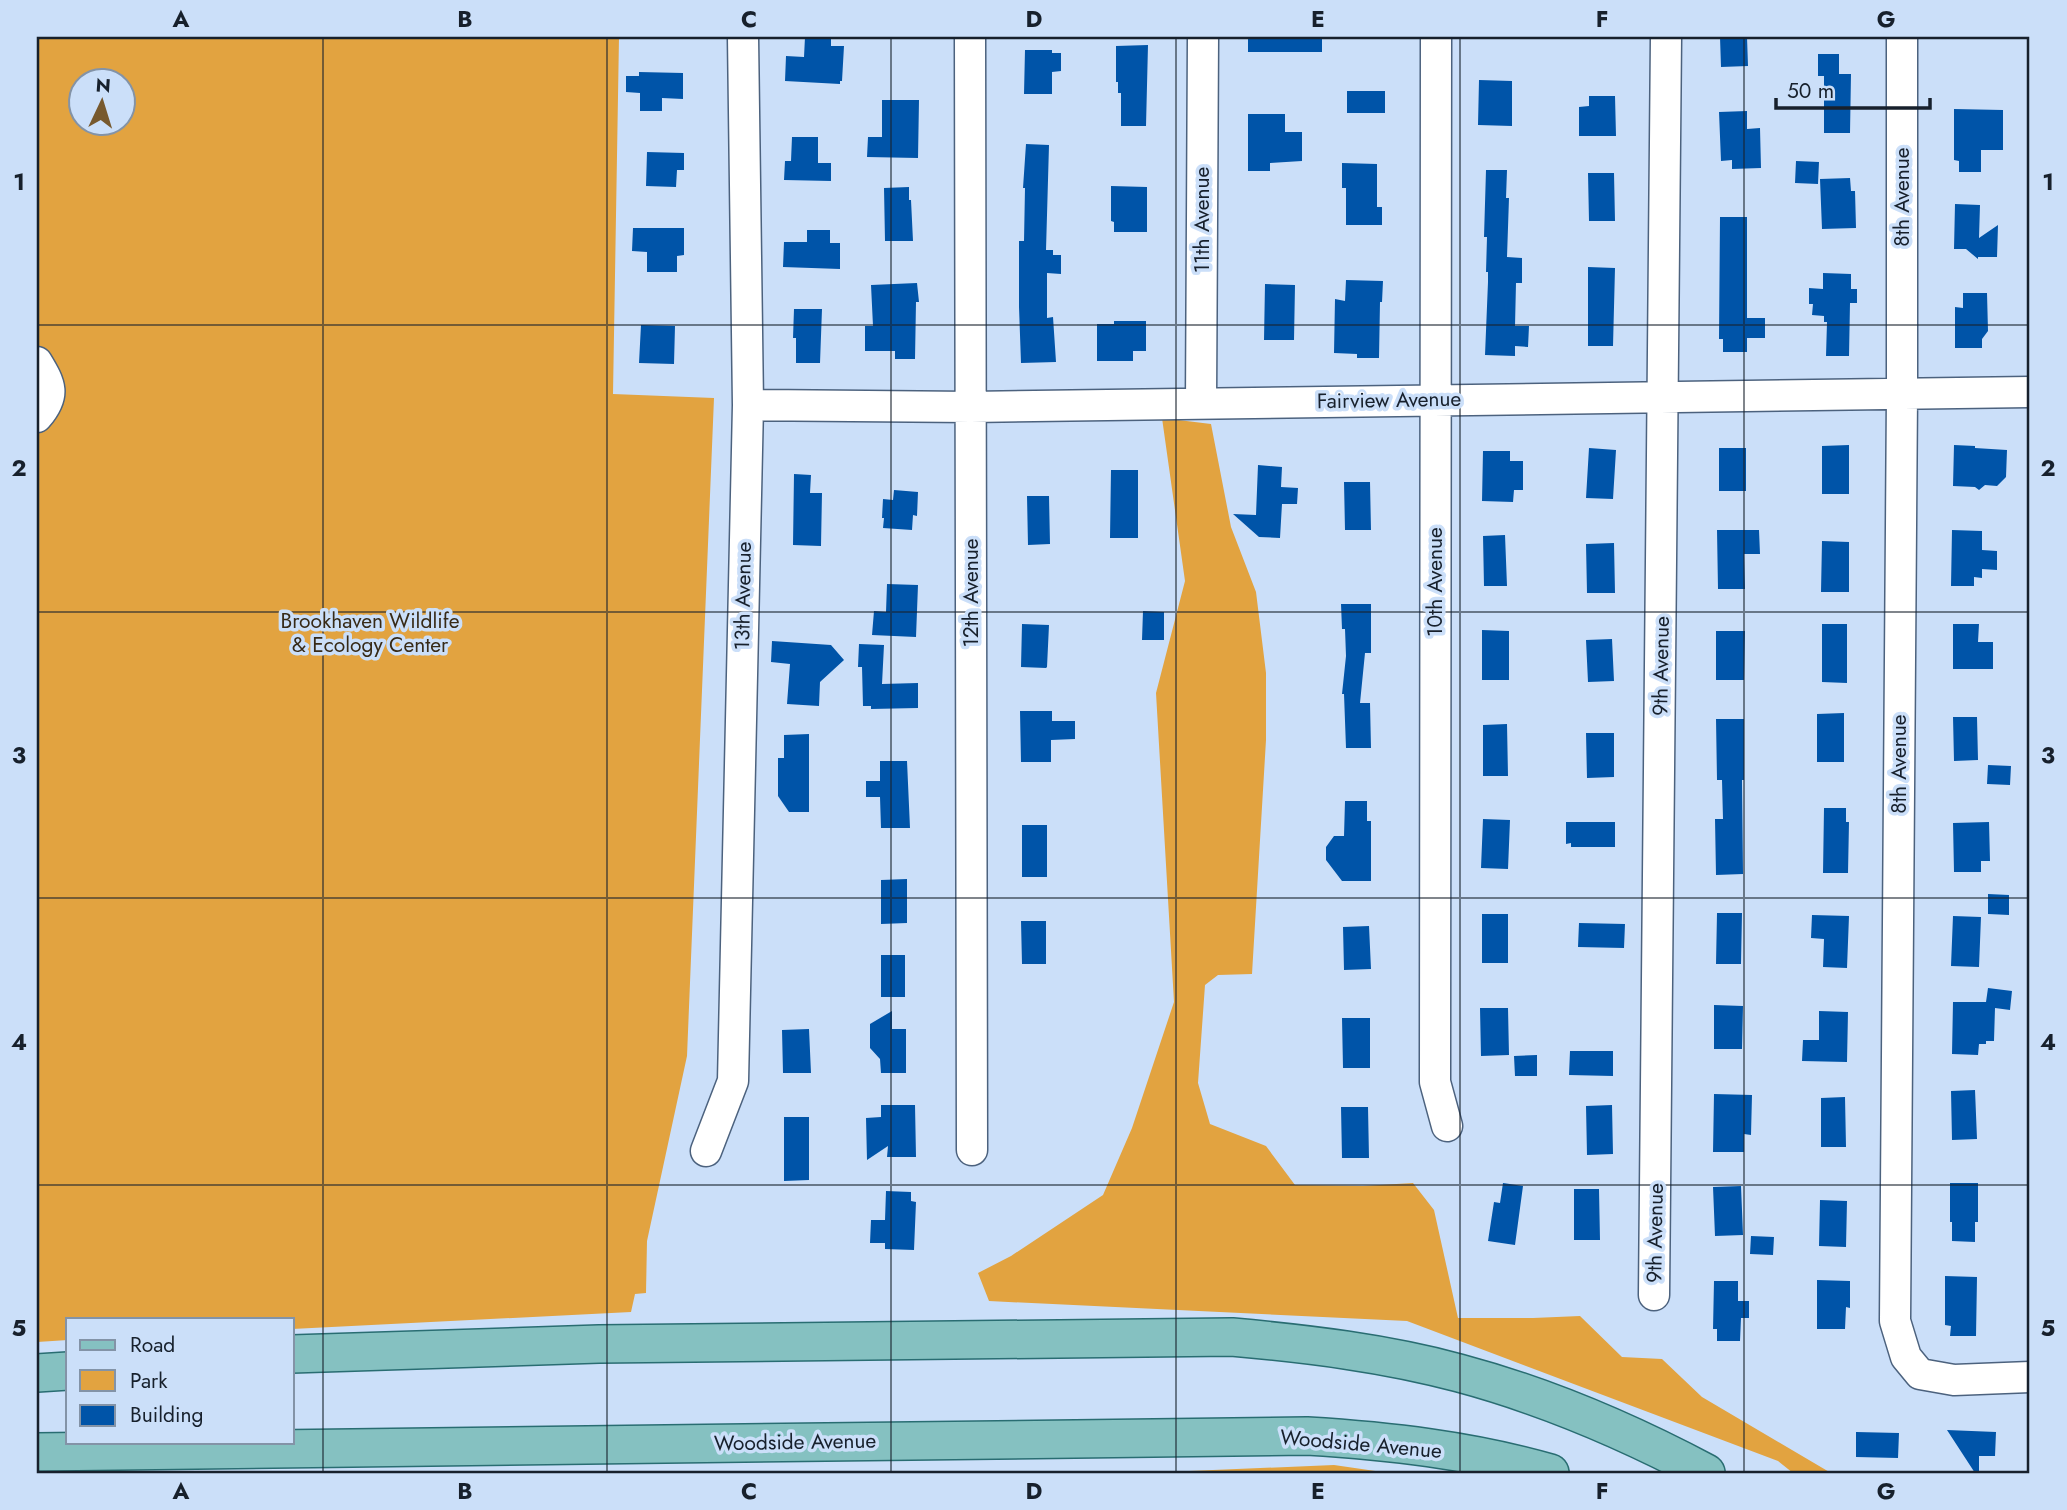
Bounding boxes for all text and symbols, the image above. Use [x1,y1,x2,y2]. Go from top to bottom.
text: A [172,2,190,36]
text: B [457,2,473,36]
text: C [741,2,757,36]
text: D [1026,2,1043,36]
text: E [1311,2,1325,36]
text: F [1596,2,1608,36]
text: G [1877,2,1895,36]
north arrow [66,66,136,136]
scale bar [1776,66,1930,110]
text: N [95,72,112,100]
text: 50 m [1787,76,1834,106]
street label: 8th Avenue [1887,147,1917,247]
text: 1 [13,165,25,199]
text: 1 [2042,165,2054,199]
street label: 11th Avenue [1187,166,1217,273]
street label: Fairview Avenue [1317,384,1462,416]
text: 2 [11,451,27,485]
text: 2 [2040,451,2056,485]
street label: 10th Avenue [1420,527,1450,637]
street label: 12th Avenue [956,538,986,648]
street label: 13th Avenue [727,541,759,651]
park label: Brookhaven Wildlife & Ecology Center [280,606,460,660]
street label: 9th Avenue [1645,616,1677,716]
street label: 8th Avenue [1884,714,1914,814]
text: 3 [12,738,26,772]
text: 3 [2041,738,2055,772]
text: 4 [11,1025,27,1059]
text: 4 [2040,1025,2056,1059]
street label: 9th Avenue [1639,1183,1671,1283]
text: 5 [12,1311,26,1345]
text: 5 [2041,1311,2055,1345]
legend [66,1318,294,1444]
text: Road [130,1330,175,1360]
text: Park [130,1366,168,1396]
text: Building [130,1400,203,1430]
street label: Woodside Avenue [1279,1422,1443,1466]
street label: Woodside Avenue [714,1426,877,1458]
text: A [172,1474,190,1508]
text: B [457,1474,473,1508]
text: C [741,1474,757,1508]
text: D [1026,1474,1043,1508]
text: E [1311,1474,1325,1508]
text: F [1596,1474,1608,1508]
text: G [1877,1474,1895,1508]

